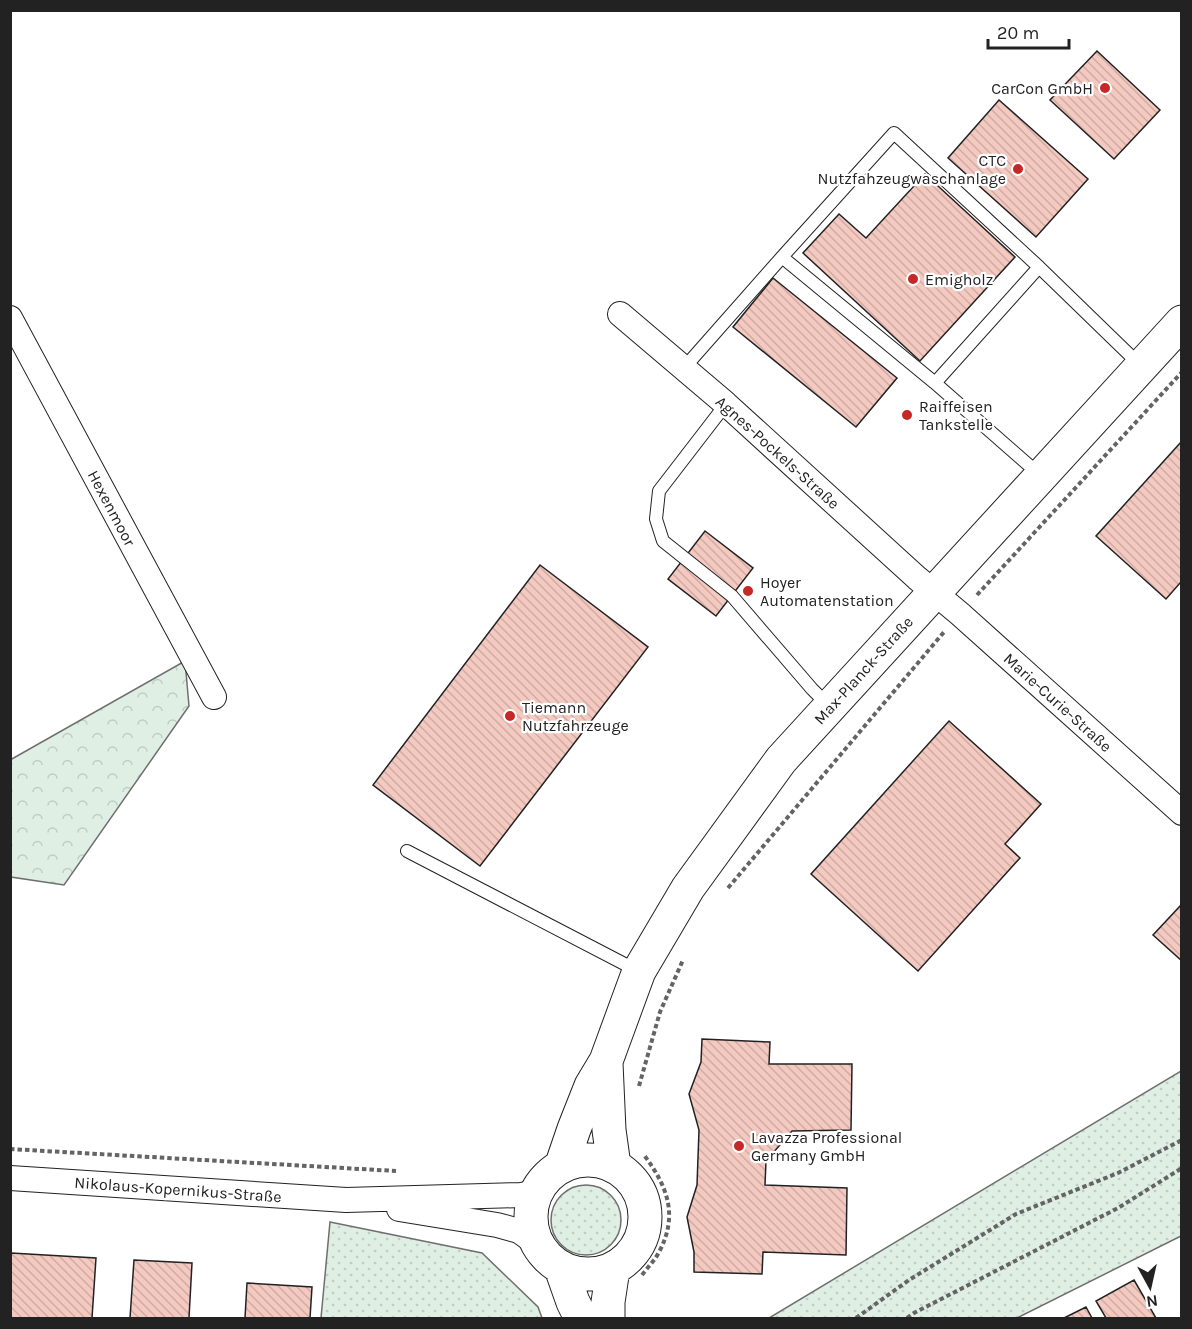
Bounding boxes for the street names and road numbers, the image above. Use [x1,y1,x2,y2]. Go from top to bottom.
street label: Agnes-Pockels-Straße [712,392,843,513]
street label: Hexenmoor [84,467,140,550]
street label: Max-Planck-Straße [810,612,917,728]
street label: Marie-Curie-Straße [1000,649,1116,756]
street label: Nikolaus-Kopernikus-Straße [74,1173,282,1206]

